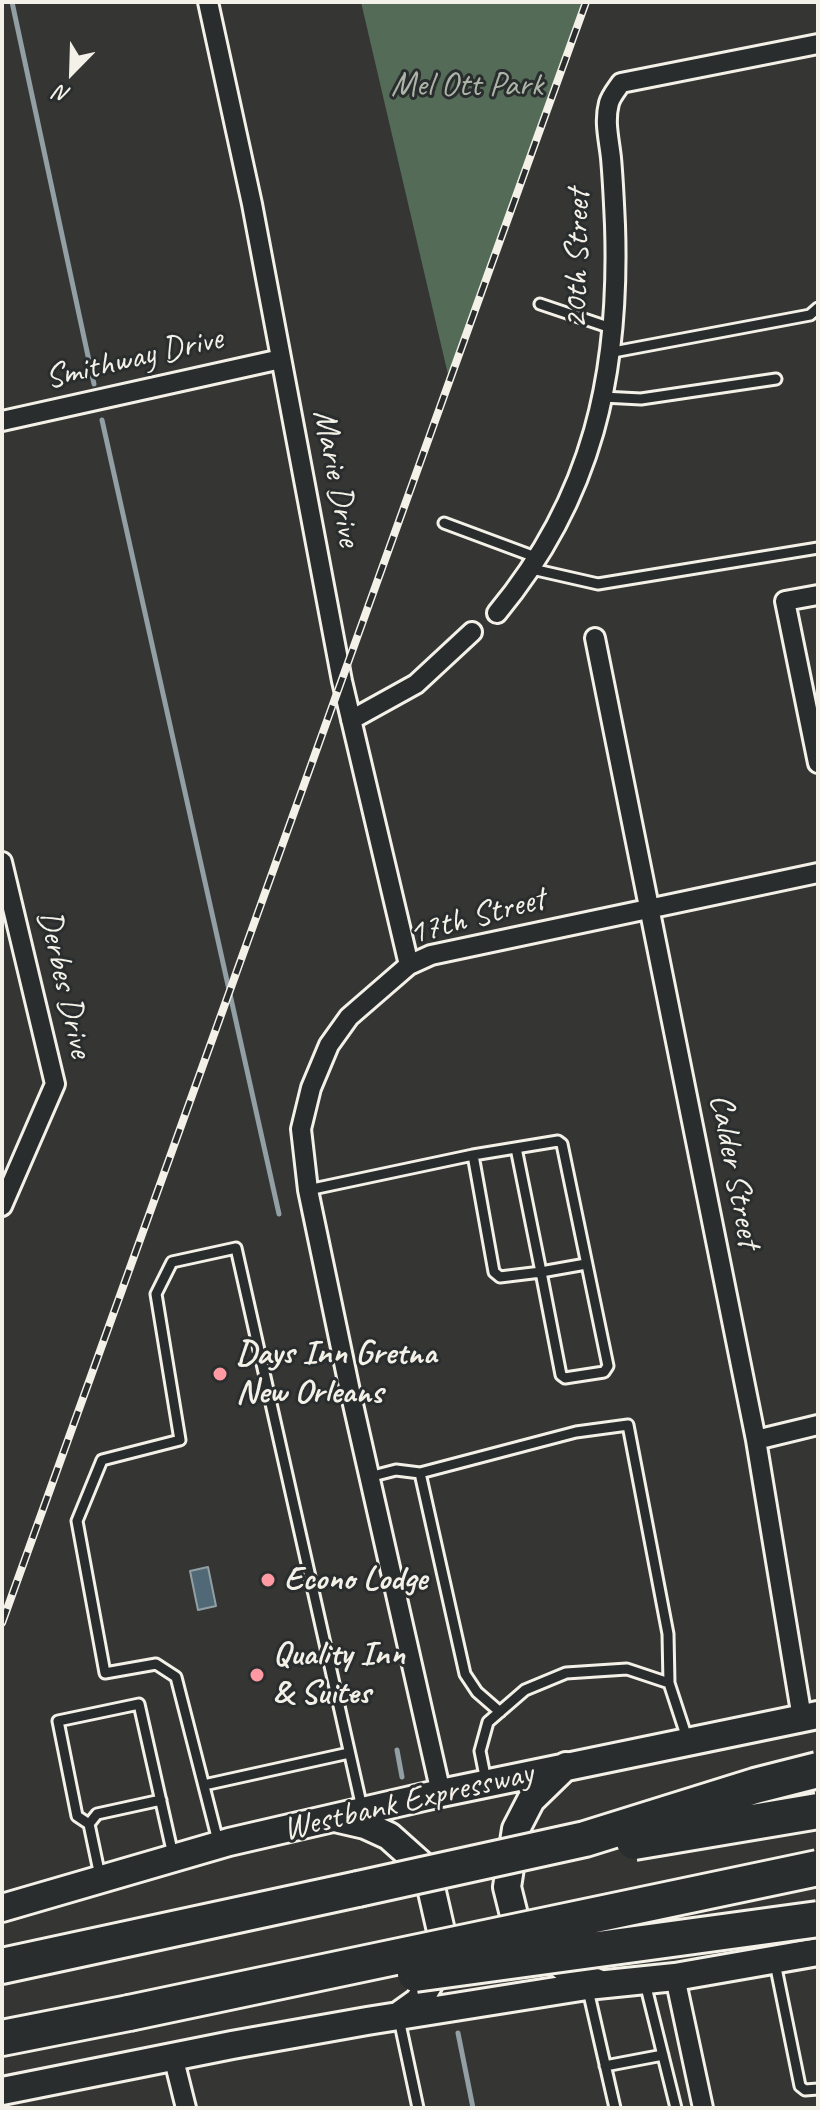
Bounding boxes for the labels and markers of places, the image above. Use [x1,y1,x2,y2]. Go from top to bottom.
place label: Days Inn Gretna New Orleans [236,1334,436,1414]
marker: Days Inn Gretna New Orleans [211,1365,229,1383]
place label: Econo Lodge [284,1560,427,1600]
marker: Econo Lodge [259,1571,277,1589]
place label: Quality Inn & Suites [273,1635,405,1714]
marker: Quality Inn & Suites [248,1666,266,1684]

